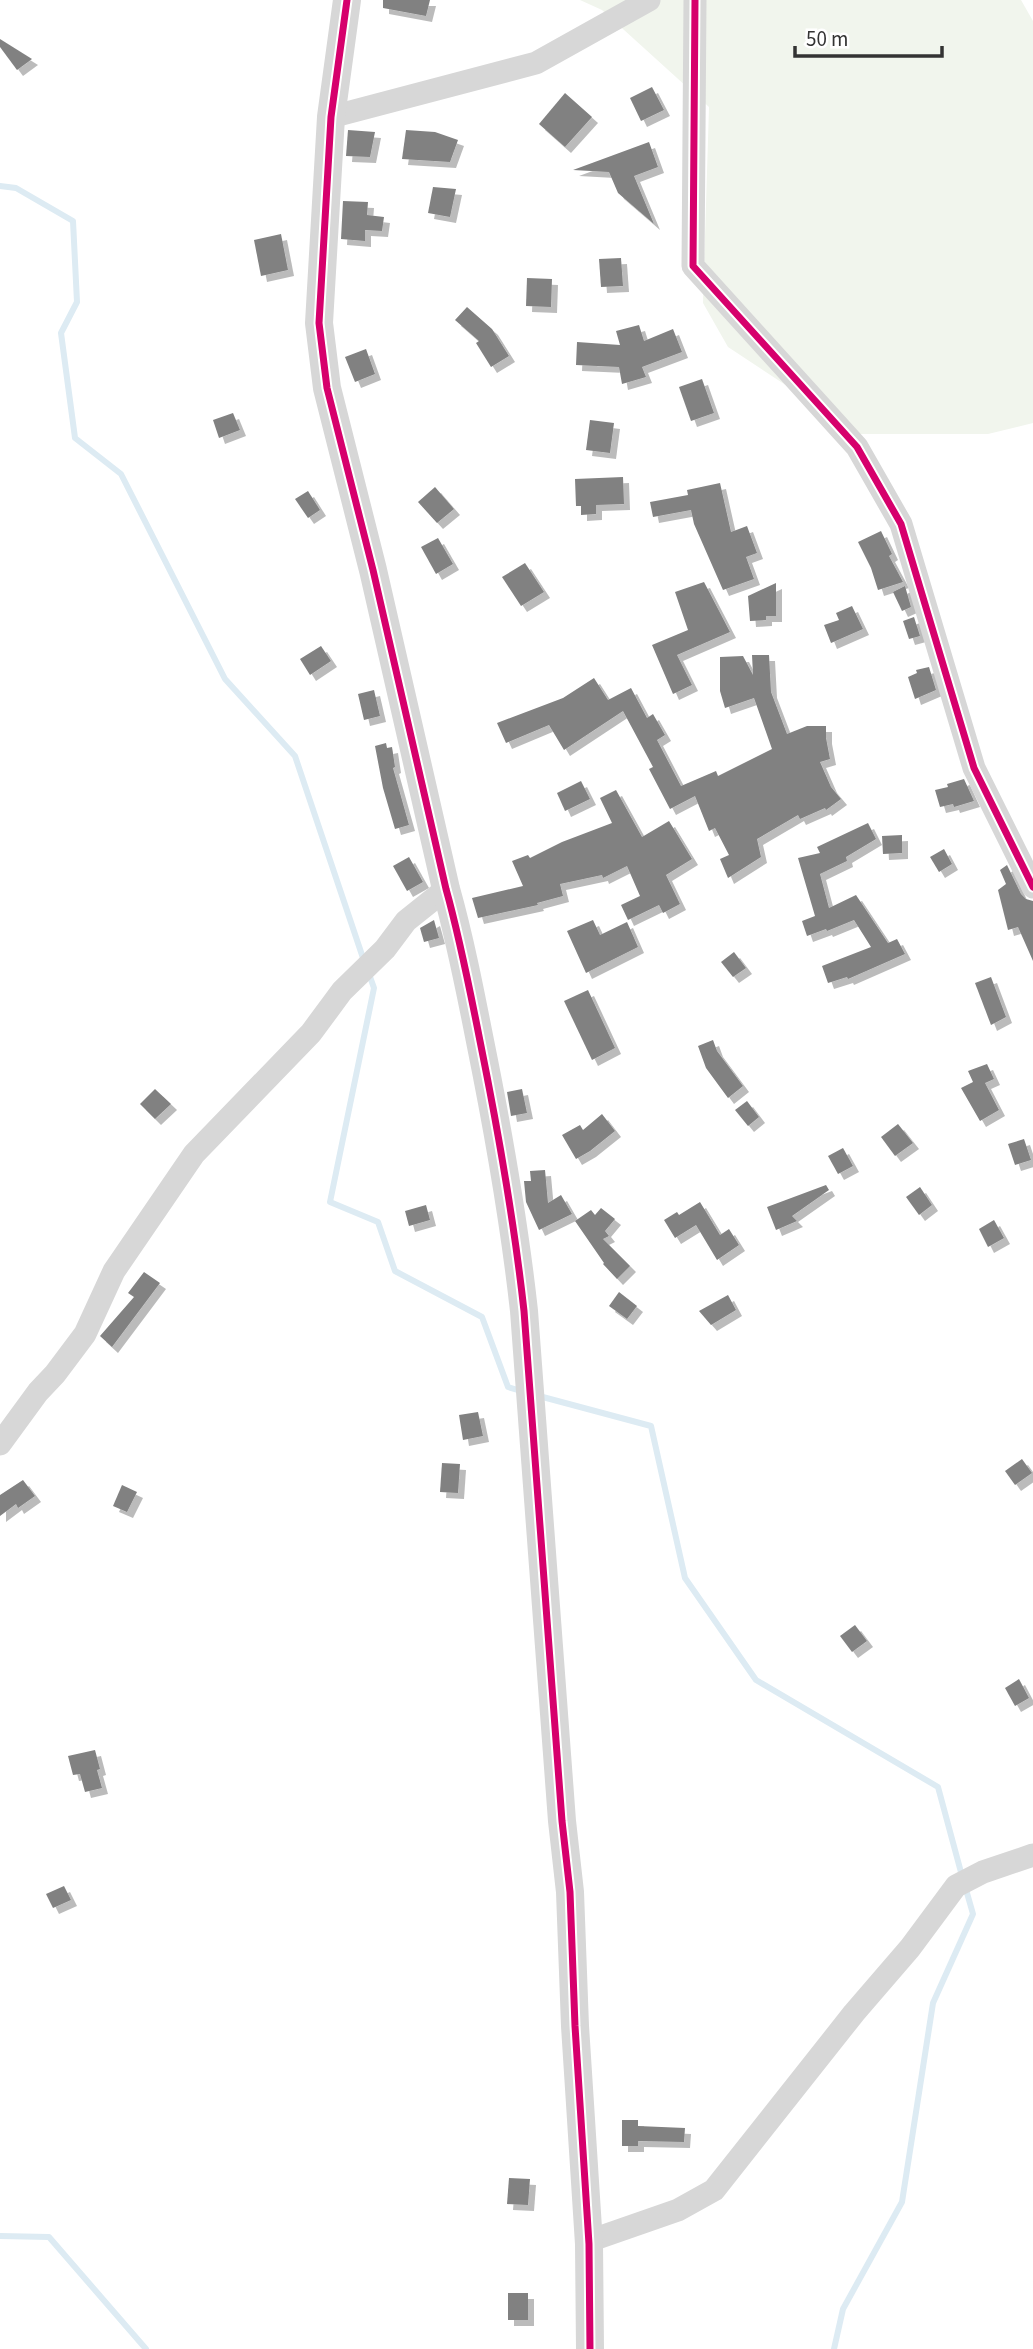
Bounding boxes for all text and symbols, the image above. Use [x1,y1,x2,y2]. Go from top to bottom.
scale bar [795,14,942,58]
text: 50 m [806,24,848,54]

